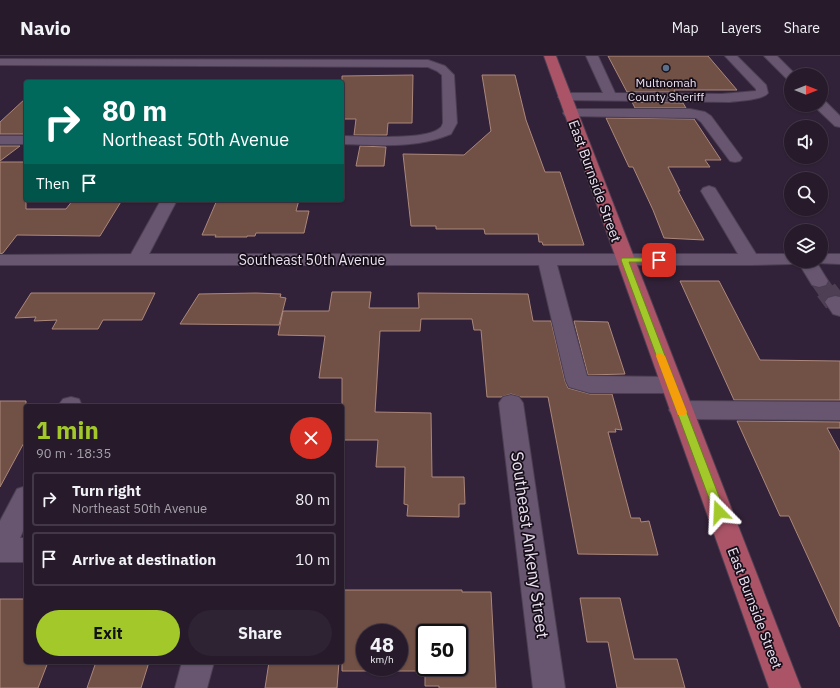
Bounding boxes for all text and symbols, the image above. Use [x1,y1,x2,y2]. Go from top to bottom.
text: Navio [20,16,71,40]
text: Map [672,19,699,37]
text: Layers [721,19,762,37]
text: Share [784,19,820,37]
marker: Multnomah County Sheriff [661,63,671,73]
north arrow [784,68,828,112]
map controls [784,68,828,268]
place label: Multnomah County Sheriff [628,75,704,104]
text: 80 m [102,92,167,129]
icon: right [36,96,88,148]
street label: East Burnside Street [565,118,625,245]
button: sound [784,120,828,164]
text: Northeast 50th Avenue [102,128,289,151]
icon: arrive [78,172,100,194]
button: search [784,172,828,216]
text: Then [36,174,70,193]
button: layers [784,224,828,268]
pin [642,243,676,277]
icon: arrive [648,249,670,271]
street label: Southeast 50th Avenue [239,251,386,269]
text: 1 min [36,414,99,446]
button: close [290,417,332,459]
text: 90 m · 18:35 [36,445,111,462]
street label: Southeast Ankeny Street [506,450,554,640]
text: Turn right [72,481,141,500]
icon: right [38,488,60,510]
text: 80 m [295,490,330,509]
position arrow [698,491,740,533]
text: Northeast 50th Avenue [72,500,207,517]
street label: East Burnside Street [724,545,786,671]
icon: arrive [38,548,60,570]
text: Arrive at destination [72,550,216,569]
text: 10 m [295,550,330,569]
button: Exit [36,610,180,656]
button: Share [188,610,332,656]
speed limit sign: 50 [416,624,468,676]
text: 48 [370,631,394,658]
text: km/h [370,653,394,666]

